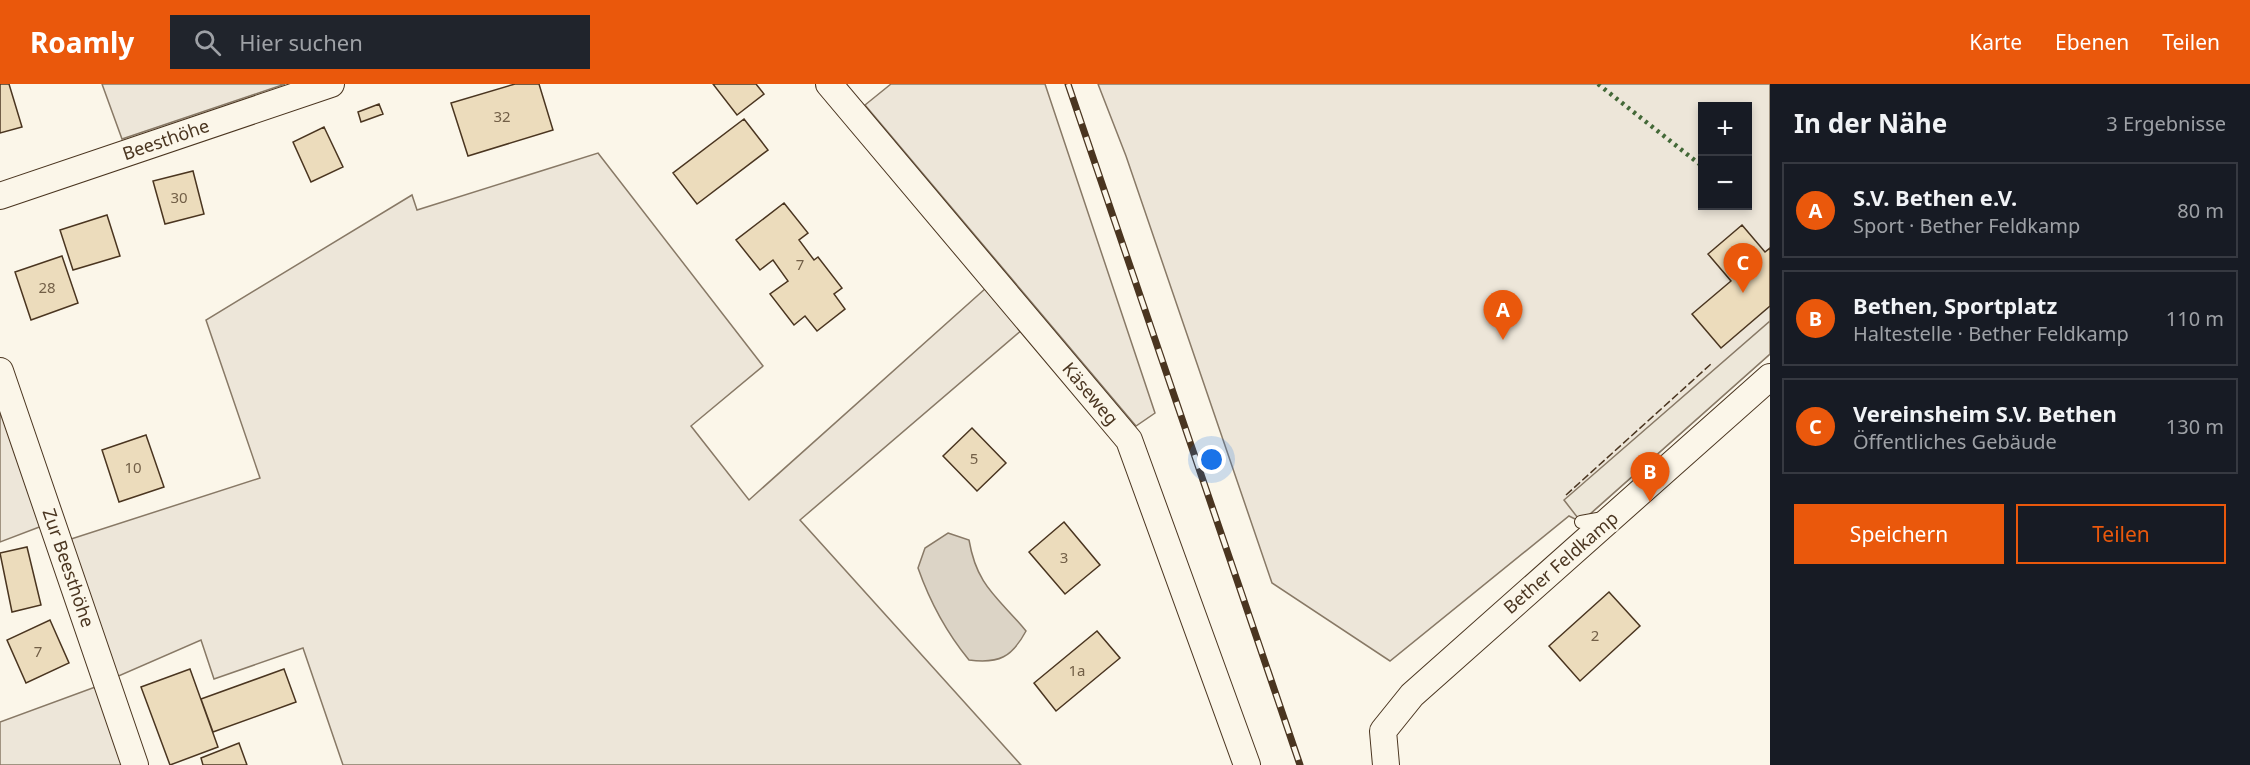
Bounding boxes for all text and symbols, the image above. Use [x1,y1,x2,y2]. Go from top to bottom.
search box [170,15,590,69]
text: Roamly [30,23,134,61]
icon: search [191,26,224,59]
text: Hier suchen [239,27,363,57]
text: Karte [1969,28,2022,56]
text: Ebenen [2055,28,2129,56]
text: Teilen [2162,28,2220,56]
map controls [1698,102,1752,210]
button: + [1698,102,1752,156]
text: In der Nähe [1794,105,1947,141]
house number: 32 [493,106,511,126]
text: 3 Ergebnisse [2106,110,2226,137]
street label: Beesthöhe [119,113,212,165]
button: − [1698,156,1752,210]
text: S.V. Bethen e.V. [1853,182,2017,212]
house number: 30 [170,187,188,207]
text: A [1809,197,1822,224]
text: 80 m [2177,197,2224,224]
text: Sport · Bether Feldkamp [1853,212,2080,239]
pin: C [1724,244,1762,293]
house number: 7 [796,254,804,274]
house number: 28 [38,277,56,297]
pin: A [1484,290,1522,340]
text: Bethen, Sportplatz [1853,290,2057,320]
text: B [1809,305,1822,332]
text: 110 m [2166,305,2224,332]
text: Haltestelle · Bether Feldkamp [1853,320,2129,347]
street label: Käseweg [1057,357,1124,430]
text: Vereinsheim S.V. Bethen [1853,398,2117,428]
text: C [1809,413,1822,440]
text: 130 m [2166,413,2224,440]
text: Öffentliches Gebäude [1853,428,2057,455]
your location [1197,445,1226,474]
house number: 5 [970,448,978,468]
pin: B [1630,452,1670,502]
house number: 10 [124,457,142,477]
button: Speichern [1794,504,2004,564]
button: Teilen [2016,504,2226,564]
street label: Zur Beesthöhe [37,505,100,630]
street label: Bether Feldkamp [1498,506,1623,619]
house number: 3 [1060,547,1068,567]
house number: 2 [1591,625,1599,645]
house number: 7 [34,641,42,661]
house number: 1a [1069,660,1086,680]

